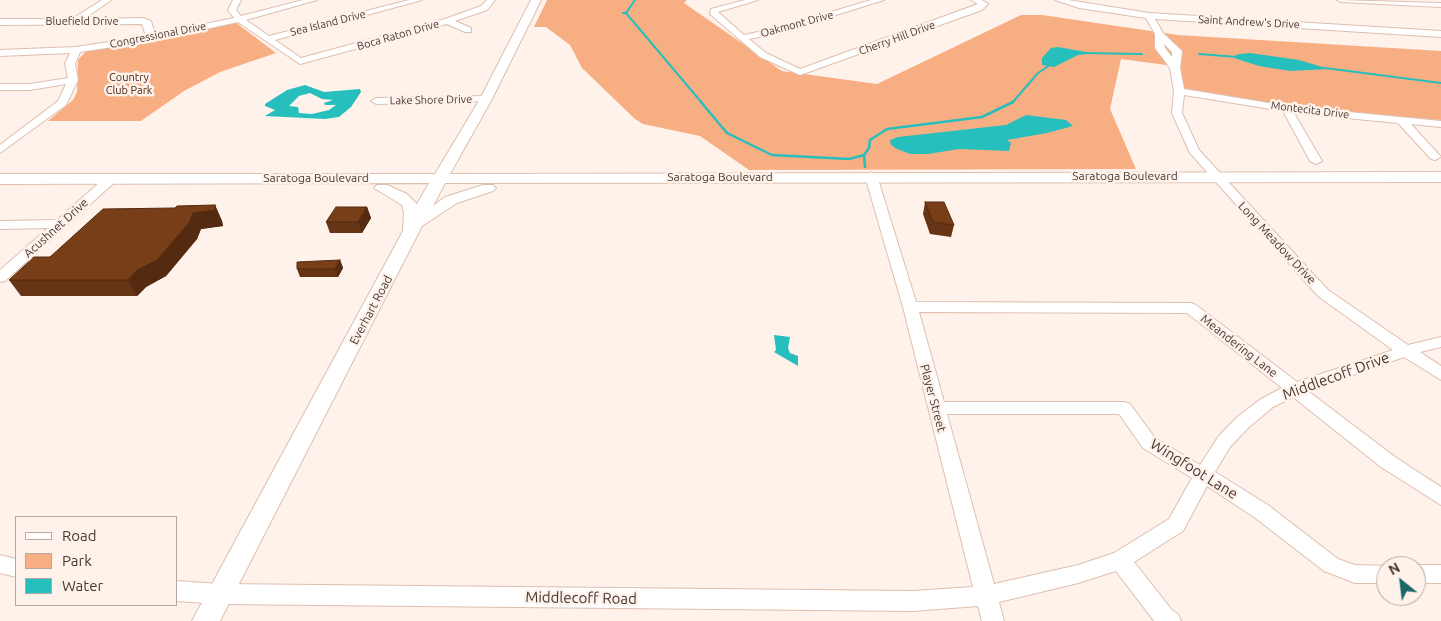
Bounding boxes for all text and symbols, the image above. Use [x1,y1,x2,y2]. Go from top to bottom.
street label: Sea Island Drive [289,7,367,39]
street label: Oakmont Drive [759,8,835,40]
street label: Saint Andrew's Drive [1198,13,1300,31]
street label: Bluefield Drive [46,14,118,28]
street label: Boca Raton Drive [355,17,441,53]
street label: Cherry Hill Drive [857,18,937,58]
street label: Congressional Drive [109,19,207,51]
park label: Country Club Park [106,70,152,96]
street label: Lake Shore Drive [390,93,472,107]
street label: Montecita Drive [1270,99,1350,121]
street label: Saratoga Boulevard [1072,169,1178,183]
street label: Saratoga Boulevard [667,170,773,184]
street label: Saratoga Boulevard [263,171,369,185]
street label: Acushnet Drive [21,195,91,261]
street label: Long Meadow Drive [1235,199,1319,287]
street label: Everhart Road [347,273,395,347]
street label: Meandering Lane [1198,312,1280,380]
street label: Middlecoff Drive [1280,348,1392,404]
street label: Player Street [917,362,949,434]
street label: Wingfoot Lane [1147,435,1241,503]
legend [15,516,178,606]
text: Road [62,527,97,544]
text: Park [62,552,92,569]
north arrow [1376,556,1426,606]
text: N [1386,559,1403,578]
text: Water [62,577,103,594]
street label: Middlecoff Road [525,588,637,608]

